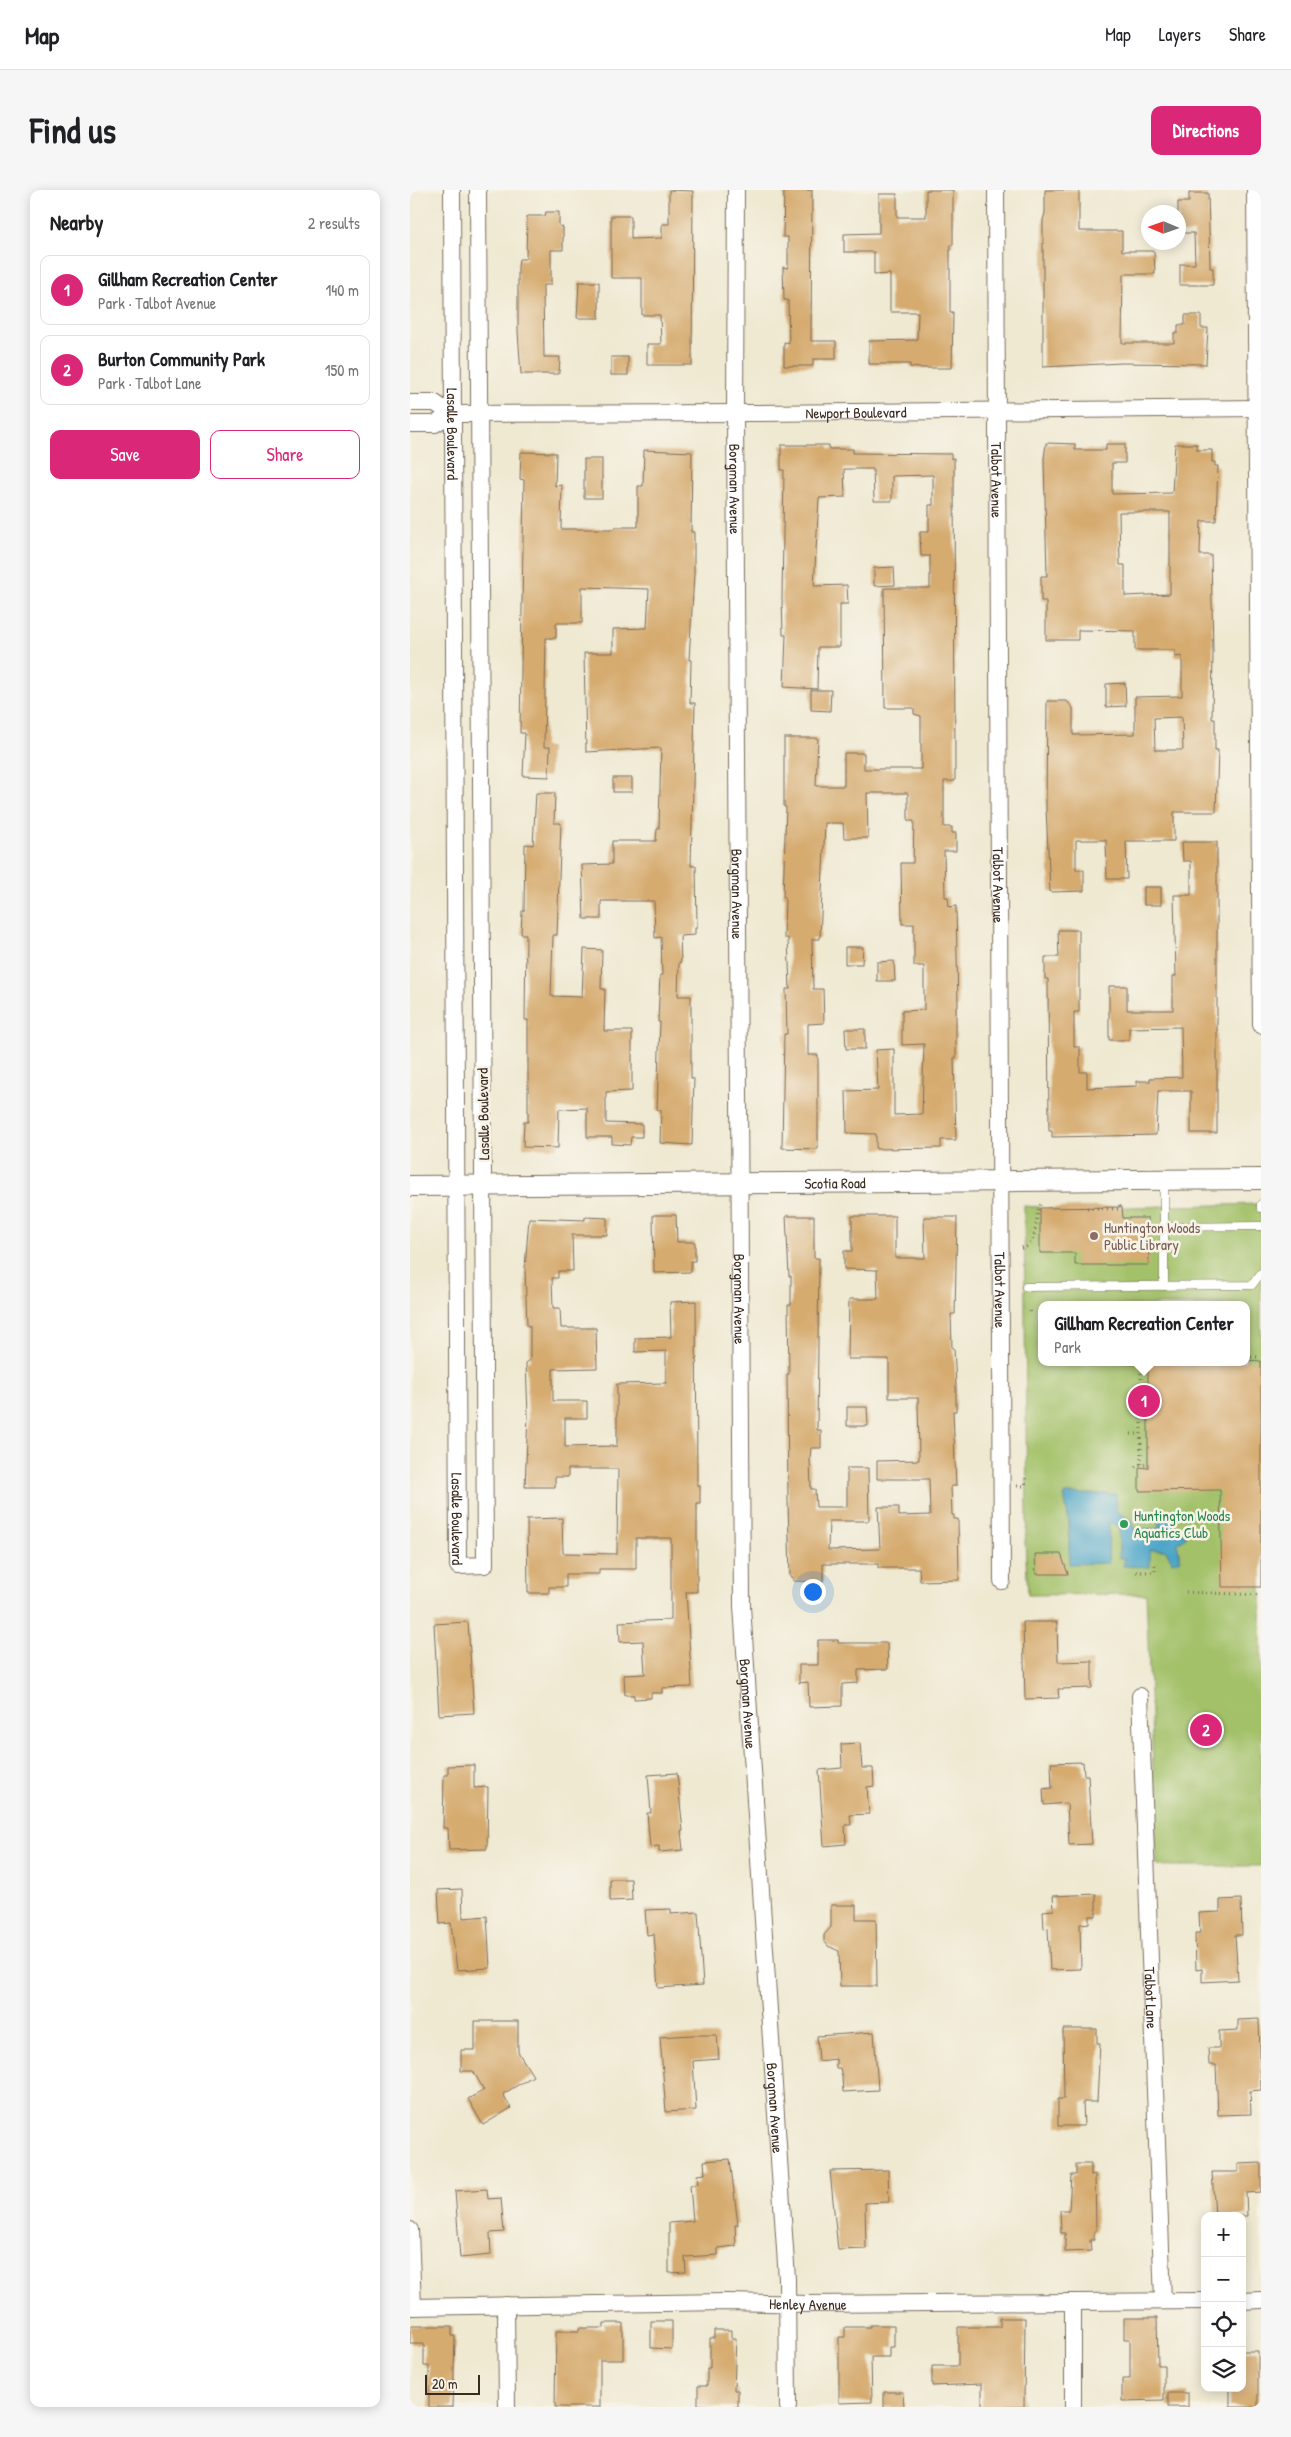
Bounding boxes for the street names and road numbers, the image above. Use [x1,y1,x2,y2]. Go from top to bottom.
street label: Lasalle Boulevard [442,388,464,480]
street label: Newport Boulevard [805,401,907,423]
street label: Talbot Avenue [987,442,1008,518]
street label: Borgman Avenue [725,444,746,534]
street label: Talbot Avenue [988,847,1010,923]
street label: Borgman Avenue [727,849,749,939]
street label: Lasalle Boulevard [472,1068,494,1160]
street label: Scotia Road [804,1172,866,1193]
street label: Talbot Avenue [990,1252,1011,1328]
street label: Borgman Avenue [729,1254,751,1344]
street label: Lasalle Boulevard [447,1473,468,1565]
street label: Borgman Avenue [735,1658,762,1750]
street label: Talbot Lane [1140,1966,1163,2029]
street label: Borgman Avenue [762,2062,789,2154]
street label: Henley Avenue [769,2293,847,2315]

